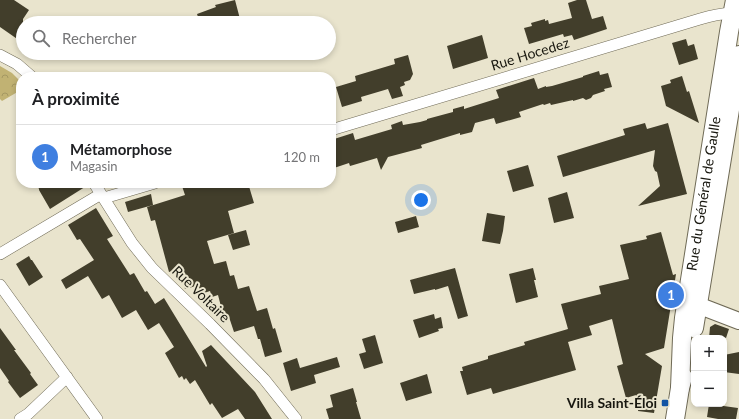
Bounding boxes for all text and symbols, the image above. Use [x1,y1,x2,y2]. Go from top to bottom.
search box [16,16,336,60]
icon: search [30,27,52,49]
text: Rechercher [62,29,136,47]
street label: Rue Hocedez [489,34,571,74]
text: À proximité [32,88,120,109]
street label: Rue du Général de Gaulle [683,115,724,272]
text: Métamorphose [70,140,172,158]
text: 1 [41,149,49,165]
text: 120 m [283,149,320,165]
text: Magasin [70,158,118,174]
your location [411,190,431,210]
street label: Rue Voltaire [169,262,234,325]
pin: 1 [658,280,684,310]
map controls [691,335,727,407]
button: + [691,335,727,371]
button: − [691,371,727,407]
place label: Villa Saint-Éloi [566,394,657,411]
marker: Villa Saint-Éloi [660,398,670,408]

